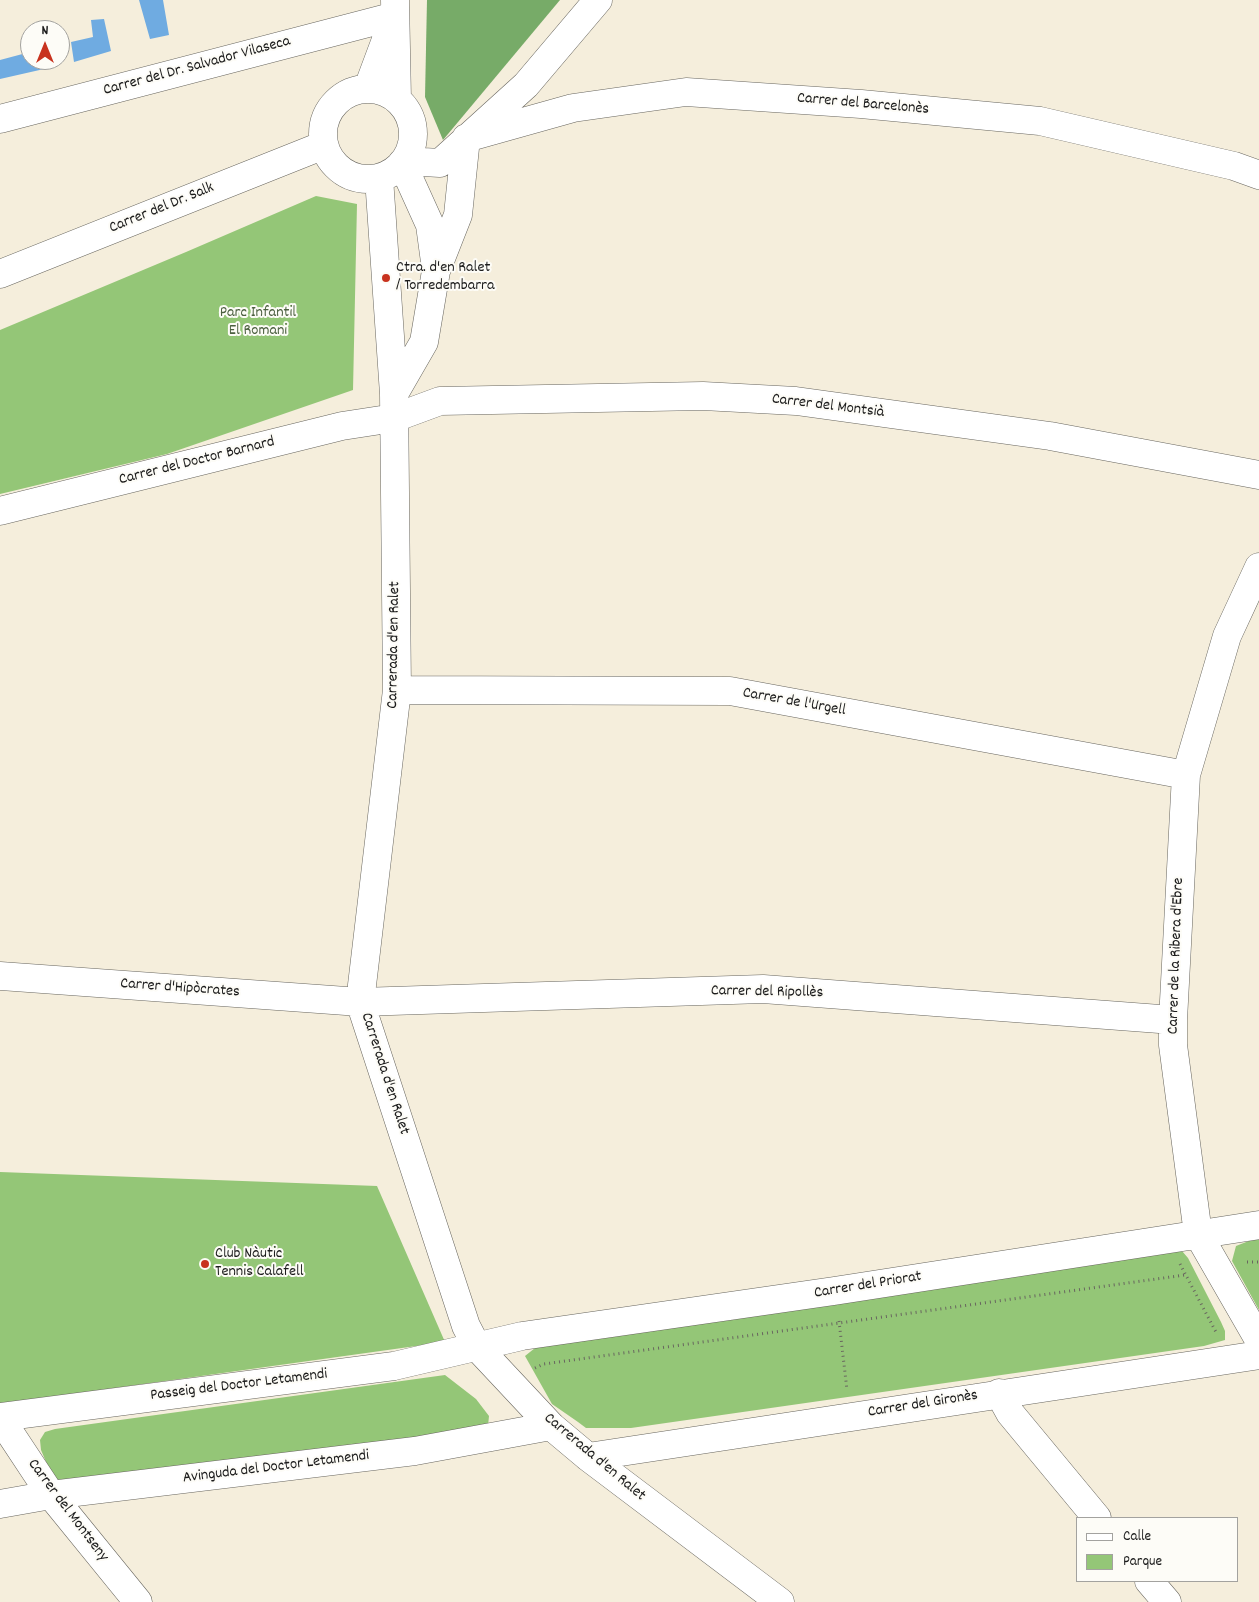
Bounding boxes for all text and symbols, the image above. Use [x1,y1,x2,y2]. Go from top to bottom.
north arrow [20,20,70,70]
text: N [42,21,48,41]
street label: Carrer del Dr. Salvador Vilaseca [101,33,293,101]
street label: Carrer del Barcelonès [796,90,930,120]
street label: Carrer del Dr. Salk [107,179,217,239]
place label: Ctra. d'en Ralet / Torredembarra [396,259,495,297]
marker: Ctra. d'en Ralet / Torredembarra [380,272,392,284]
park label: Parc Infantil El Romani [220,304,296,342]
street label: Carrer del Montsià [771,391,885,423]
street label: Carrer del Doctor Barnard [117,433,277,491]
street label: Carrerada d'en Ralet [384,581,406,709]
street label: Carrer de l'Urgell [741,684,847,722]
street label: Carrer de la Ribera d'Ebre [1165,877,1189,1035]
street label: Carrer d'Hipòcrates [120,975,240,1003]
street label: Carrer del Ripollès [711,982,823,1004]
street label: Carrerada d'en Ralet [355,1011,413,1137]
place label: Club Nàutic Tennis Calafell [215,1245,304,1283]
marker: Club Nàutic Tennis Calafell [199,1258,211,1270]
street label: Carrer del Priorat [813,1268,923,1304]
street label: Passeig del Doctor Letamendi [149,1366,329,1406]
street label: Carrer del Gironès [867,1387,979,1423]
street label: Carrerada d'en Ralet [539,1410,649,1506]
street label: Avinguda del Doctor Letamendi [182,1447,370,1489]
street label: Carrer del Montseny [22,1456,112,1566]
legend [1076,1517,1239,1582]
text: Calle [1123,1526,1151,1548]
text: Parque [1123,1551,1162,1573]

